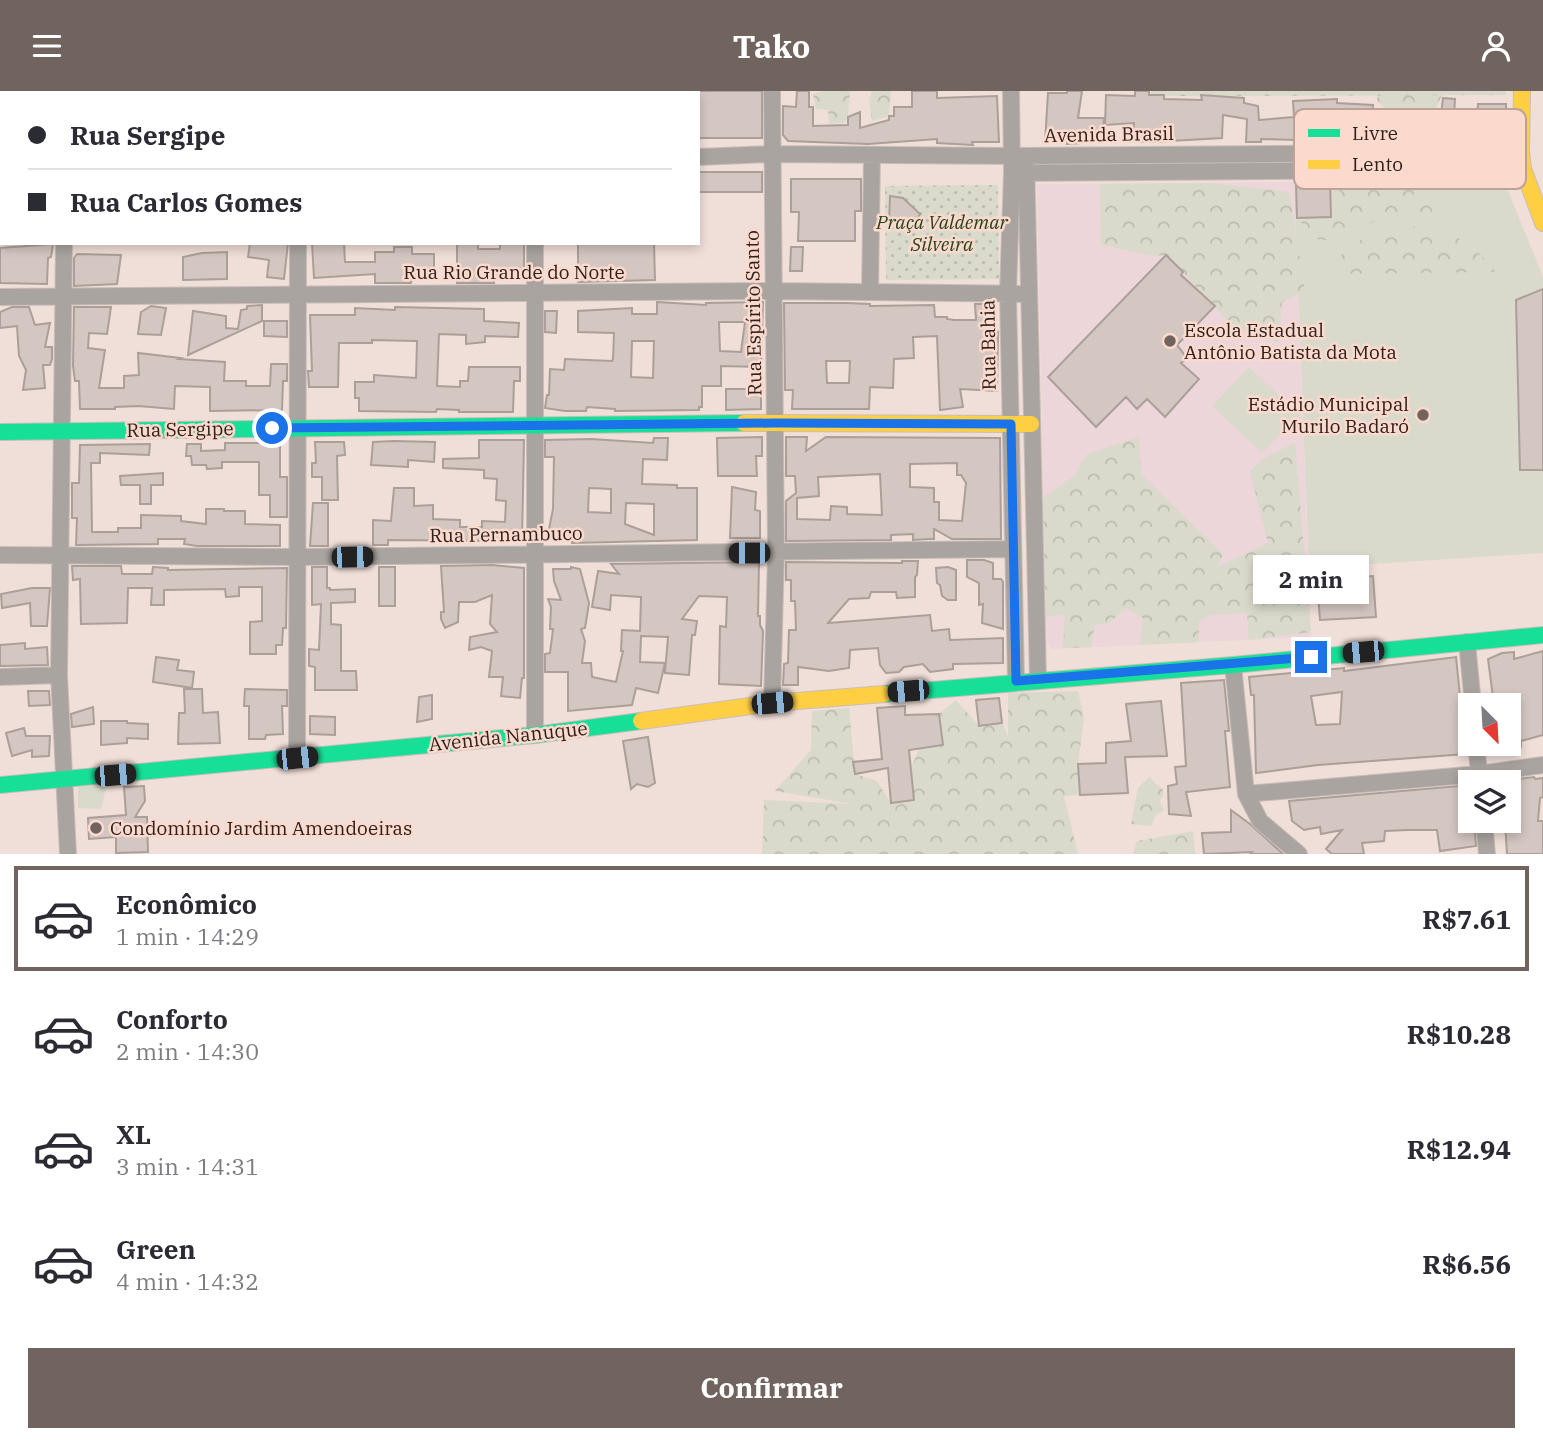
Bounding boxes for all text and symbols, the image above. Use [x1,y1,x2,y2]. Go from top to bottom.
text: Tako [733,25,810,67]
icon: menu [28,27,66,65]
icon: person [1477,27,1515,65]
legend [1294,109,1526,189]
text: Rua Sergipe [70,118,225,152]
street label: Avenida Brasil [1044,121,1174,147]
text: Livre [1352,121,1398,145]
text: Lento [1352,152,1403,176]
text: Rua Carlos Gomes [70,185,303,219]
park label: Praça Valdemar Silveira [875,210,1009,256]
street label: Rua Espírito Santo [740,230,766,396]
street label: Rua Rio Grande do Norte [403,260,625,284]
street label: Rua Bahia [975,300,1001,390]
place label: Escola Estadual Antônio Batista da Mota [1184,318,1397,364]
marker: Escola Estadual Antônio Batista da Mota [1162,333,1178,349]
place label: Estádio Municipal Murilo Badaró [1248,392,1409,438]
marker: Estádio Municipal Murilo Badaró [1415,407,1431,423]
route start [256,412,288,444]
street label: Rua Sergipe [126,416,234,442]
street label: Rua Pernambuco [429,521,583,547]
car [729,543,771,564]
car [331,546,374,568]
callout: 2 min [1253,555,1369,605]
text: 2 min [1279,564,1343,594]
car [1342,640,1385,664]
route end [1295,641,1327,673]
car [887,679,930,703]
car [751,691,794,715]
north arrow [1458,693,1521,756]
map controls [1458,693,1521,833]
street label: Avenida Nanuque [427,716,589,756]
car [276,745,319,771]
car [94,763,137,787]
button: layers [1458,770,1521,833]
place label: Condomínio Jardim Amendoeiras [110,816,412,840]
marker: Condomínio Jardim Amendoeiras [88,820,104,836]
icon: car [32,887,95,950]
text: Econômico [116,887,257,921]
text: R$7.61 [1422,902,1511,936]
text: 1 min · 14:29 [116,921,259,951]
icon: car [32,1002,95,1065]
text: Conforto [116,1002,228,1036]
text: R$10.28 [1407,1017,1511,1051]
text: 2 min · 14:30 [116,1036,259,1066]
icon: car [32,1117,95,1180]
text: XL [116,1117,151,1151]
text: R$12.94 [1407,1132,1511,1166]
text: 3 min · 14:31 [116,1151,259,1181]
icon: car [32,1232,95,1295]
text: Green [116,1232,196,1266]
text: R$6.56 [1422,1247,1511,1281]
text: 4 min · 14:32 [116,1266,259,1296]
button: Confirmar [28,1348,1515,1428]

